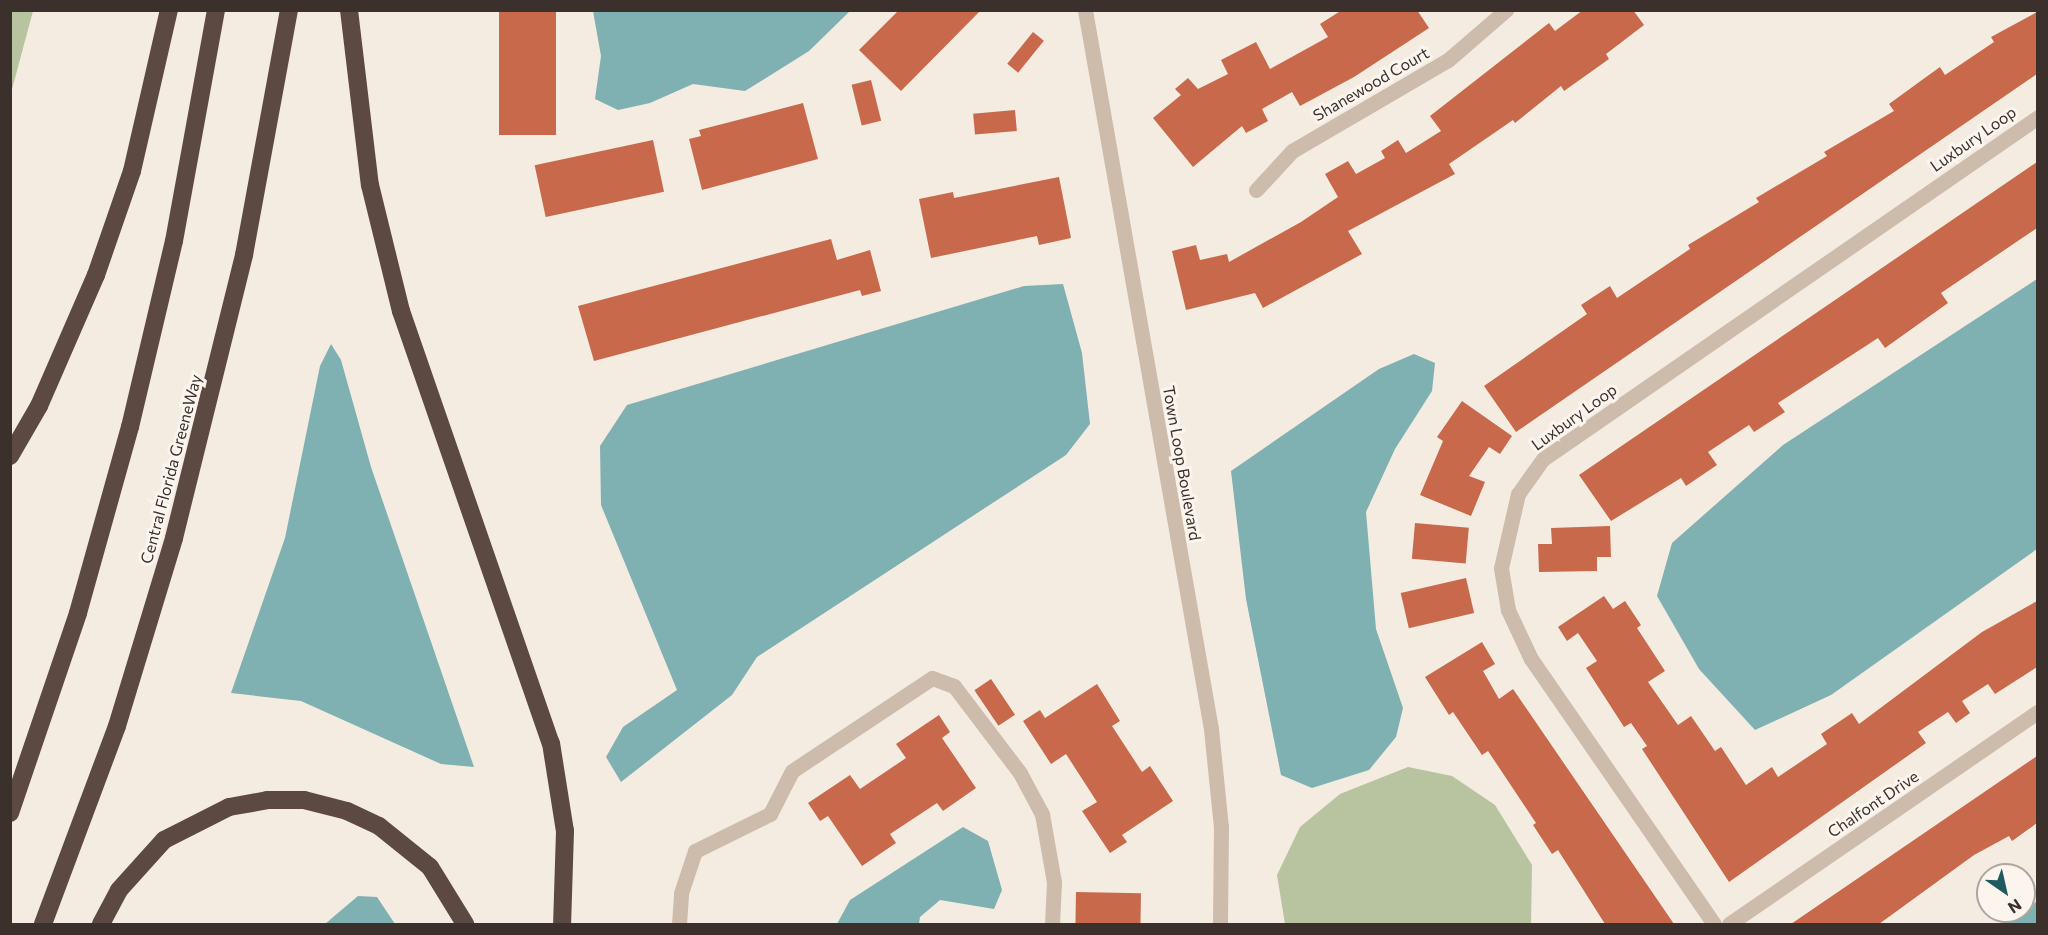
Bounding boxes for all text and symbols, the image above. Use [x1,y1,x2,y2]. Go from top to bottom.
street label: Shanewood Court [1310,43,1432,125]
street label: Luxbury Loop [1926,102,2020,176]
street label: Central Florida GreeneWay [136,372,206,566]
street label: Luxbury Loop [1528,380,1620,454]
street label: Town Loop Boulevard [1159,384,1205,542]
street label: Chalfont Drive [1824,767,1922,841]
north arrow [1976,863,2036,923]
text: N [2005,895,2026,918]

